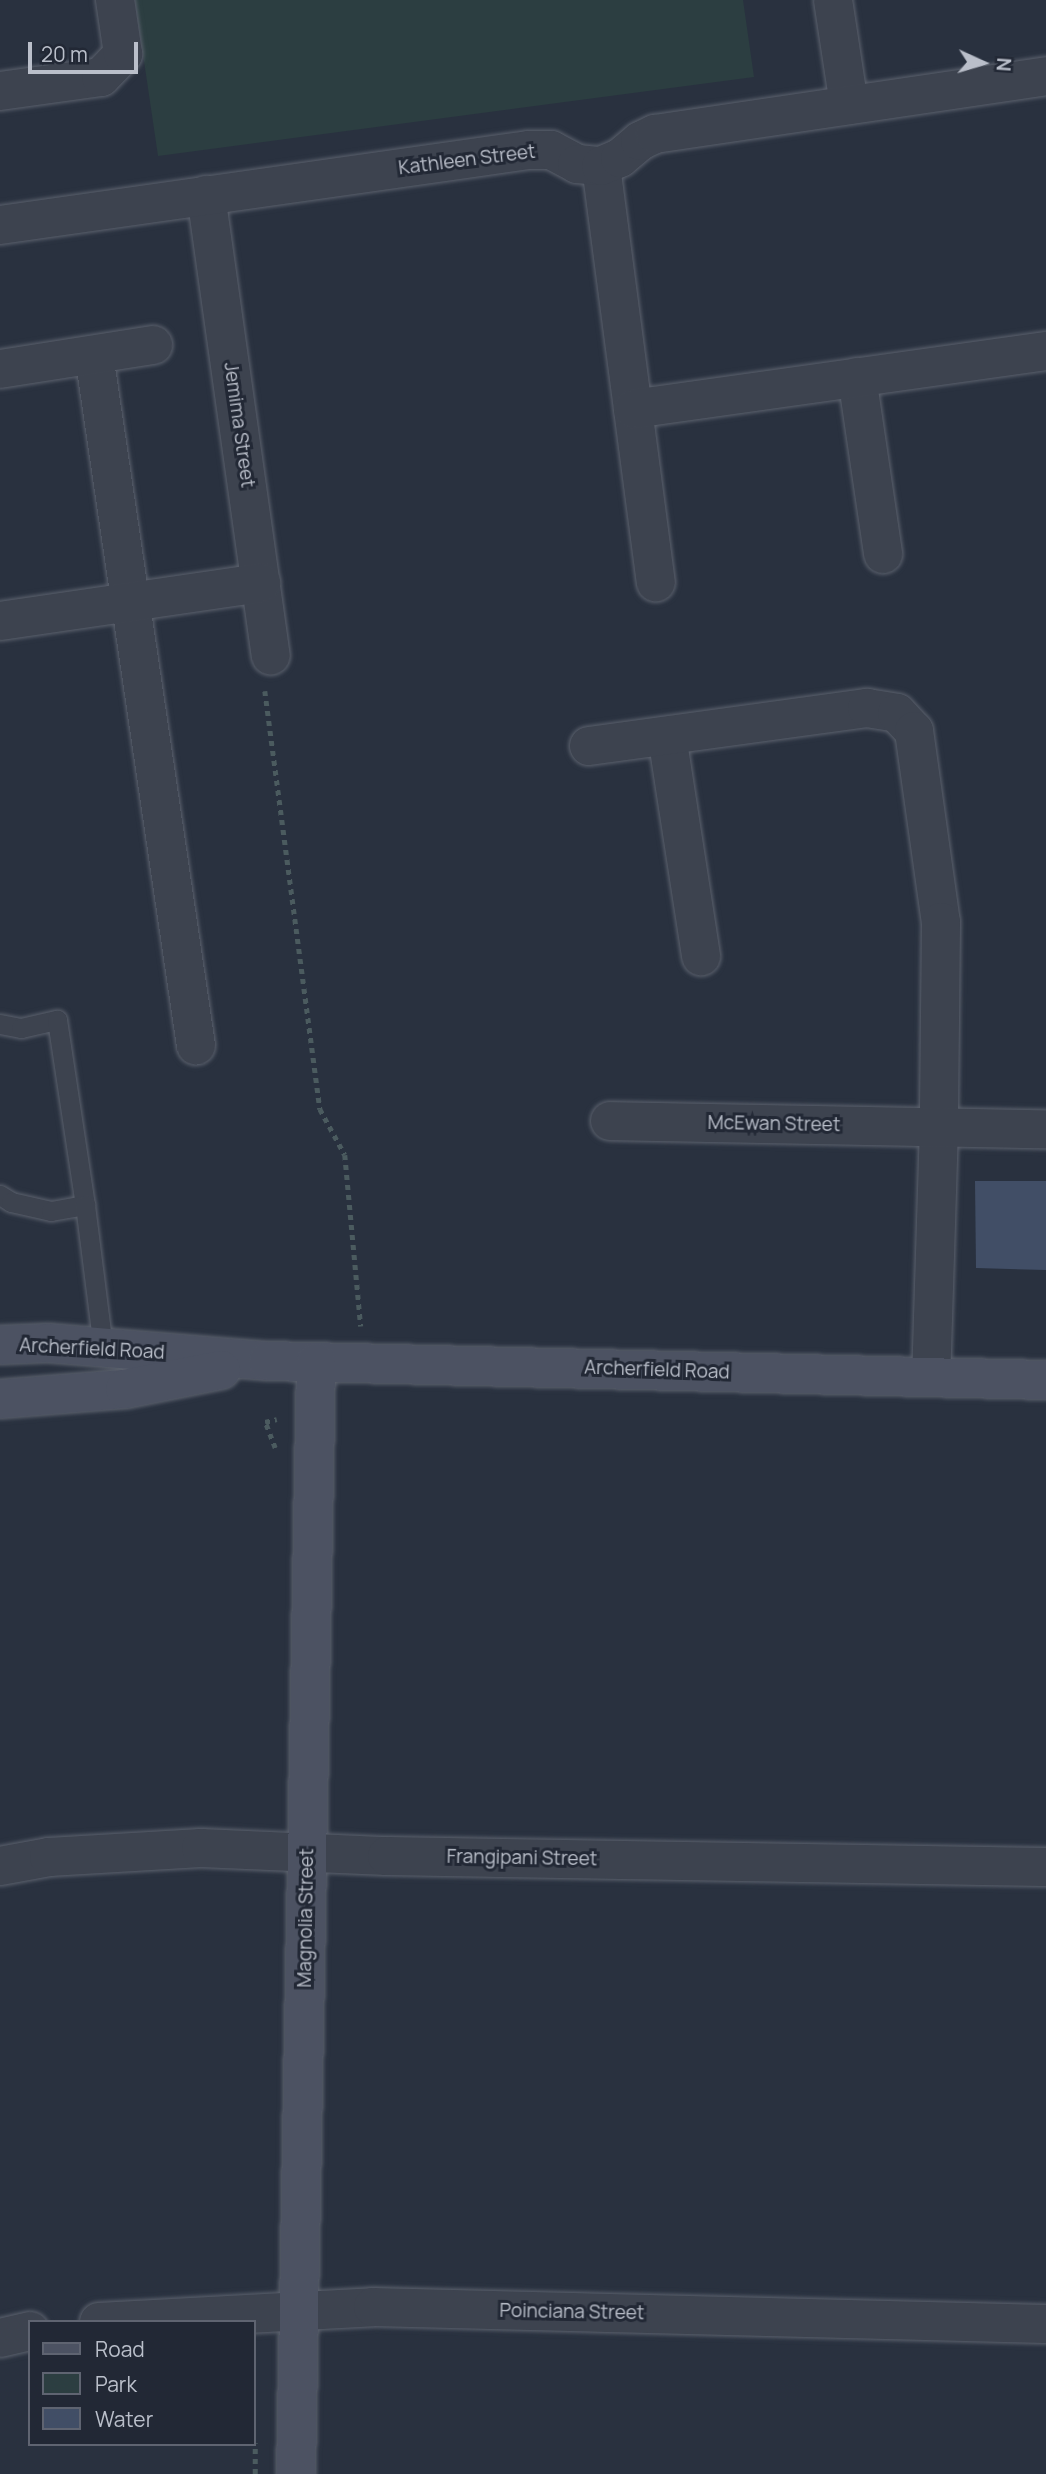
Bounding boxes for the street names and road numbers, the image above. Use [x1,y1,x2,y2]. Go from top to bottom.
street label: Kathleen Street [397,140,537,180]
street label: Jemima Street [219,361,259,489]
street label: McEwan Street [707,1111,841,1137]
street label: Archerfield Road [19,1334,165,1364]
street label: Archerfield Road [584,1356,730,1384]
street label: Frangipani Street [446,1845,598,1871]
street label: Magnolia Street [293,1848,319,1988]
street label: Poinciana Street [499,2299,645,2325]

